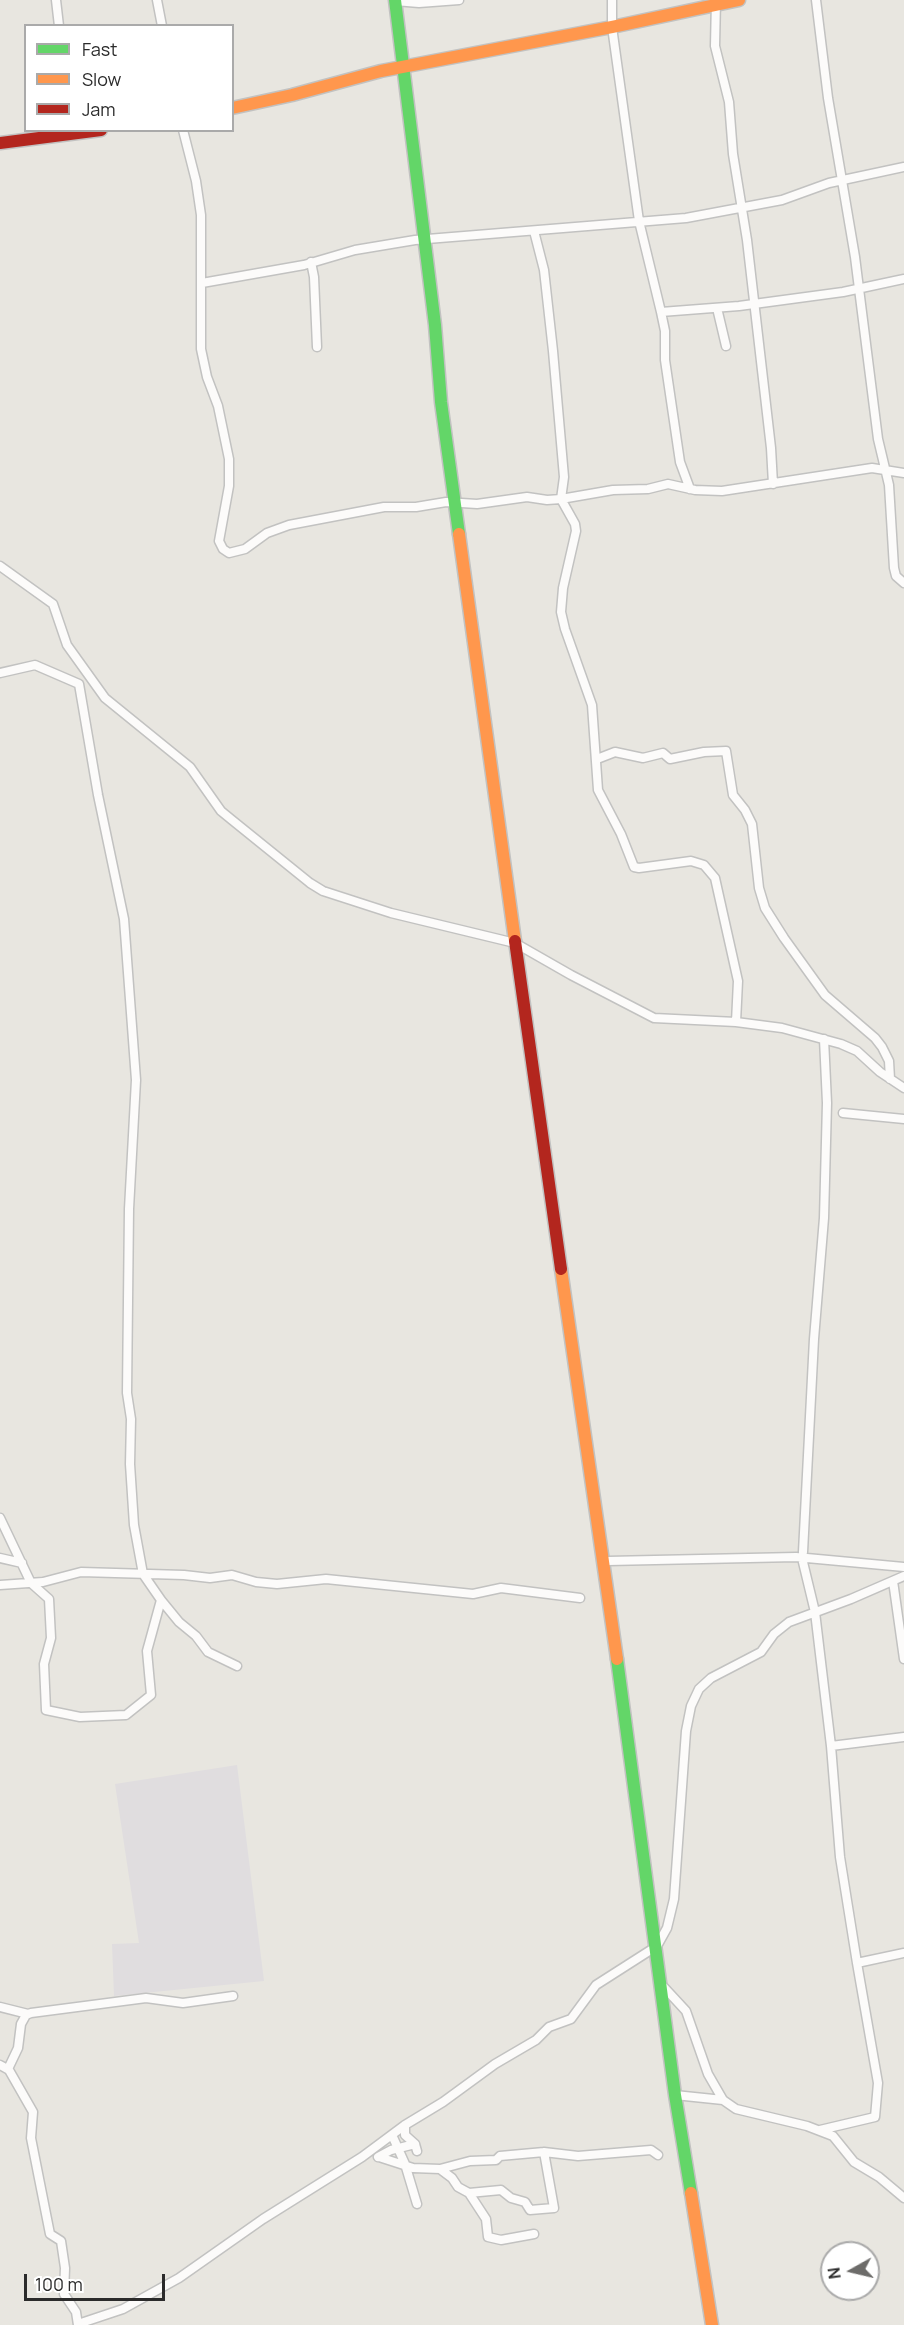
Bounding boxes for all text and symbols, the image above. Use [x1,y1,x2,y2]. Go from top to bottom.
legend [24,24,234,132]
text: Fast [82,37,117,61]
text: Slow [82,67,121,91]
text: Jam [82,97,116,121]
north arrow [820,2241,880,2301]
scale bar [27,2262,168,2300]
text: N [822,2266,846,2280]
text: 100 m [35,2272,83,2296]

